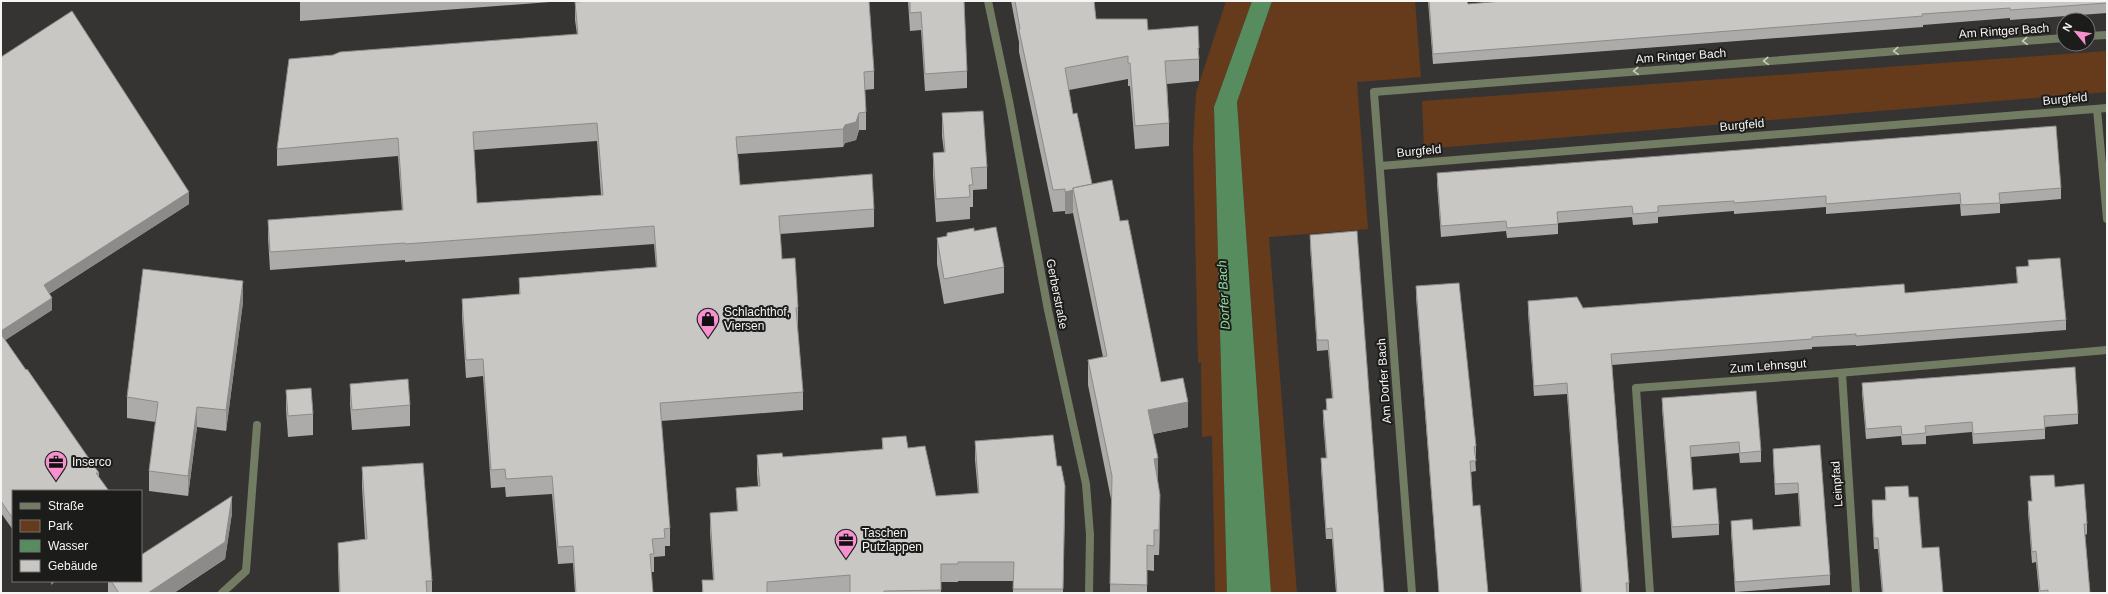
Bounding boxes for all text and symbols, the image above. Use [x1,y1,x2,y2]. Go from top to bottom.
north arrow [2056,12,2096,52]
street label: Am Rintger Bach [1958,21,2050,41]
text: N [2060,21,2074,34]
one-way arrow [2022,36,2028,45]
street label: Am Rintger Bach [1635,46,1727,66]
one-way arrow [1892,47,1899,56]
one-way arrow [1763,57,1769,66]
one-way arrow [1633,67,1639,76]
street label: Burgfeld [2042,90,2088,108]
street label: Burgfeld [1719,116,1765,134]
street label: Burgfeld [1396,142,1442,160]
street label: Gerberstraße [1043,258,1071,331]
water label: Dorfer Bach [1214,260,1233,330]
place label: Schlachthof, Viersen [724,305,790,333]
shop icon: Schlachthof, Viersen [695,306,721,339]
street label: Am Dorfer Bach [1374,338,1394,424]
street label: Zum Lehnsgut [1729,356,1807,376]
office icon: Inserco [43,449,69,482]
place label: Inserco [72,455,112,469]
street label: Leinpfad [1828,461,1846,507]
legend [12,490,142,582]
text: Straße [48,499,84,513]
text: Park [48,519,74,533]
place label: Taschen Putzlappen [862,526,922,554]
office icon: Taschen Putzlappen [833,527,859,560]
text: Wasser [48,539,88,553]
text: Gebäude [48,559,98,573]

